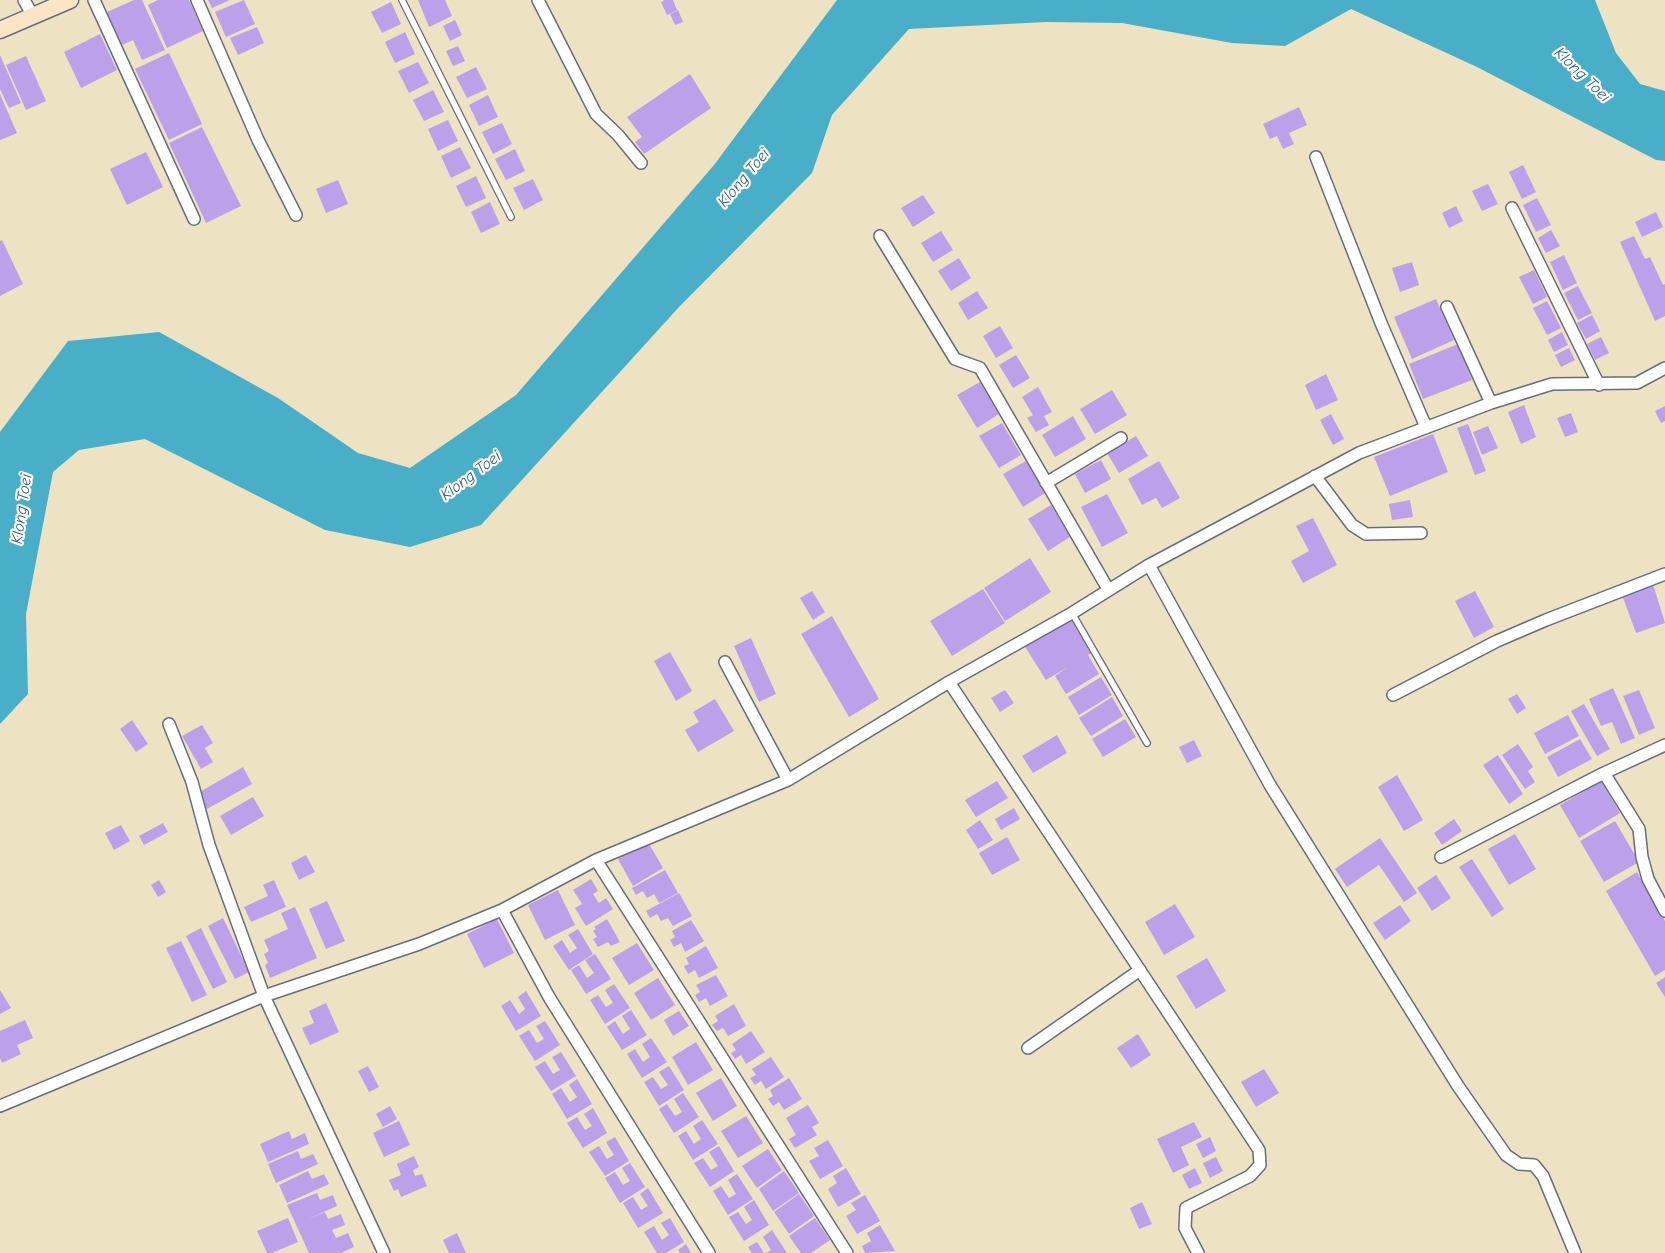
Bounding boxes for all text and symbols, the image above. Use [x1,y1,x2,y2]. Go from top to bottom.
water label: Klong Toei [1550,44,1614,106]
water label: Klong Toei [714,145,774,211]
water label: Klong Toei [437,447,505,505]
water label: Klong Toei [8,473,36,545]

